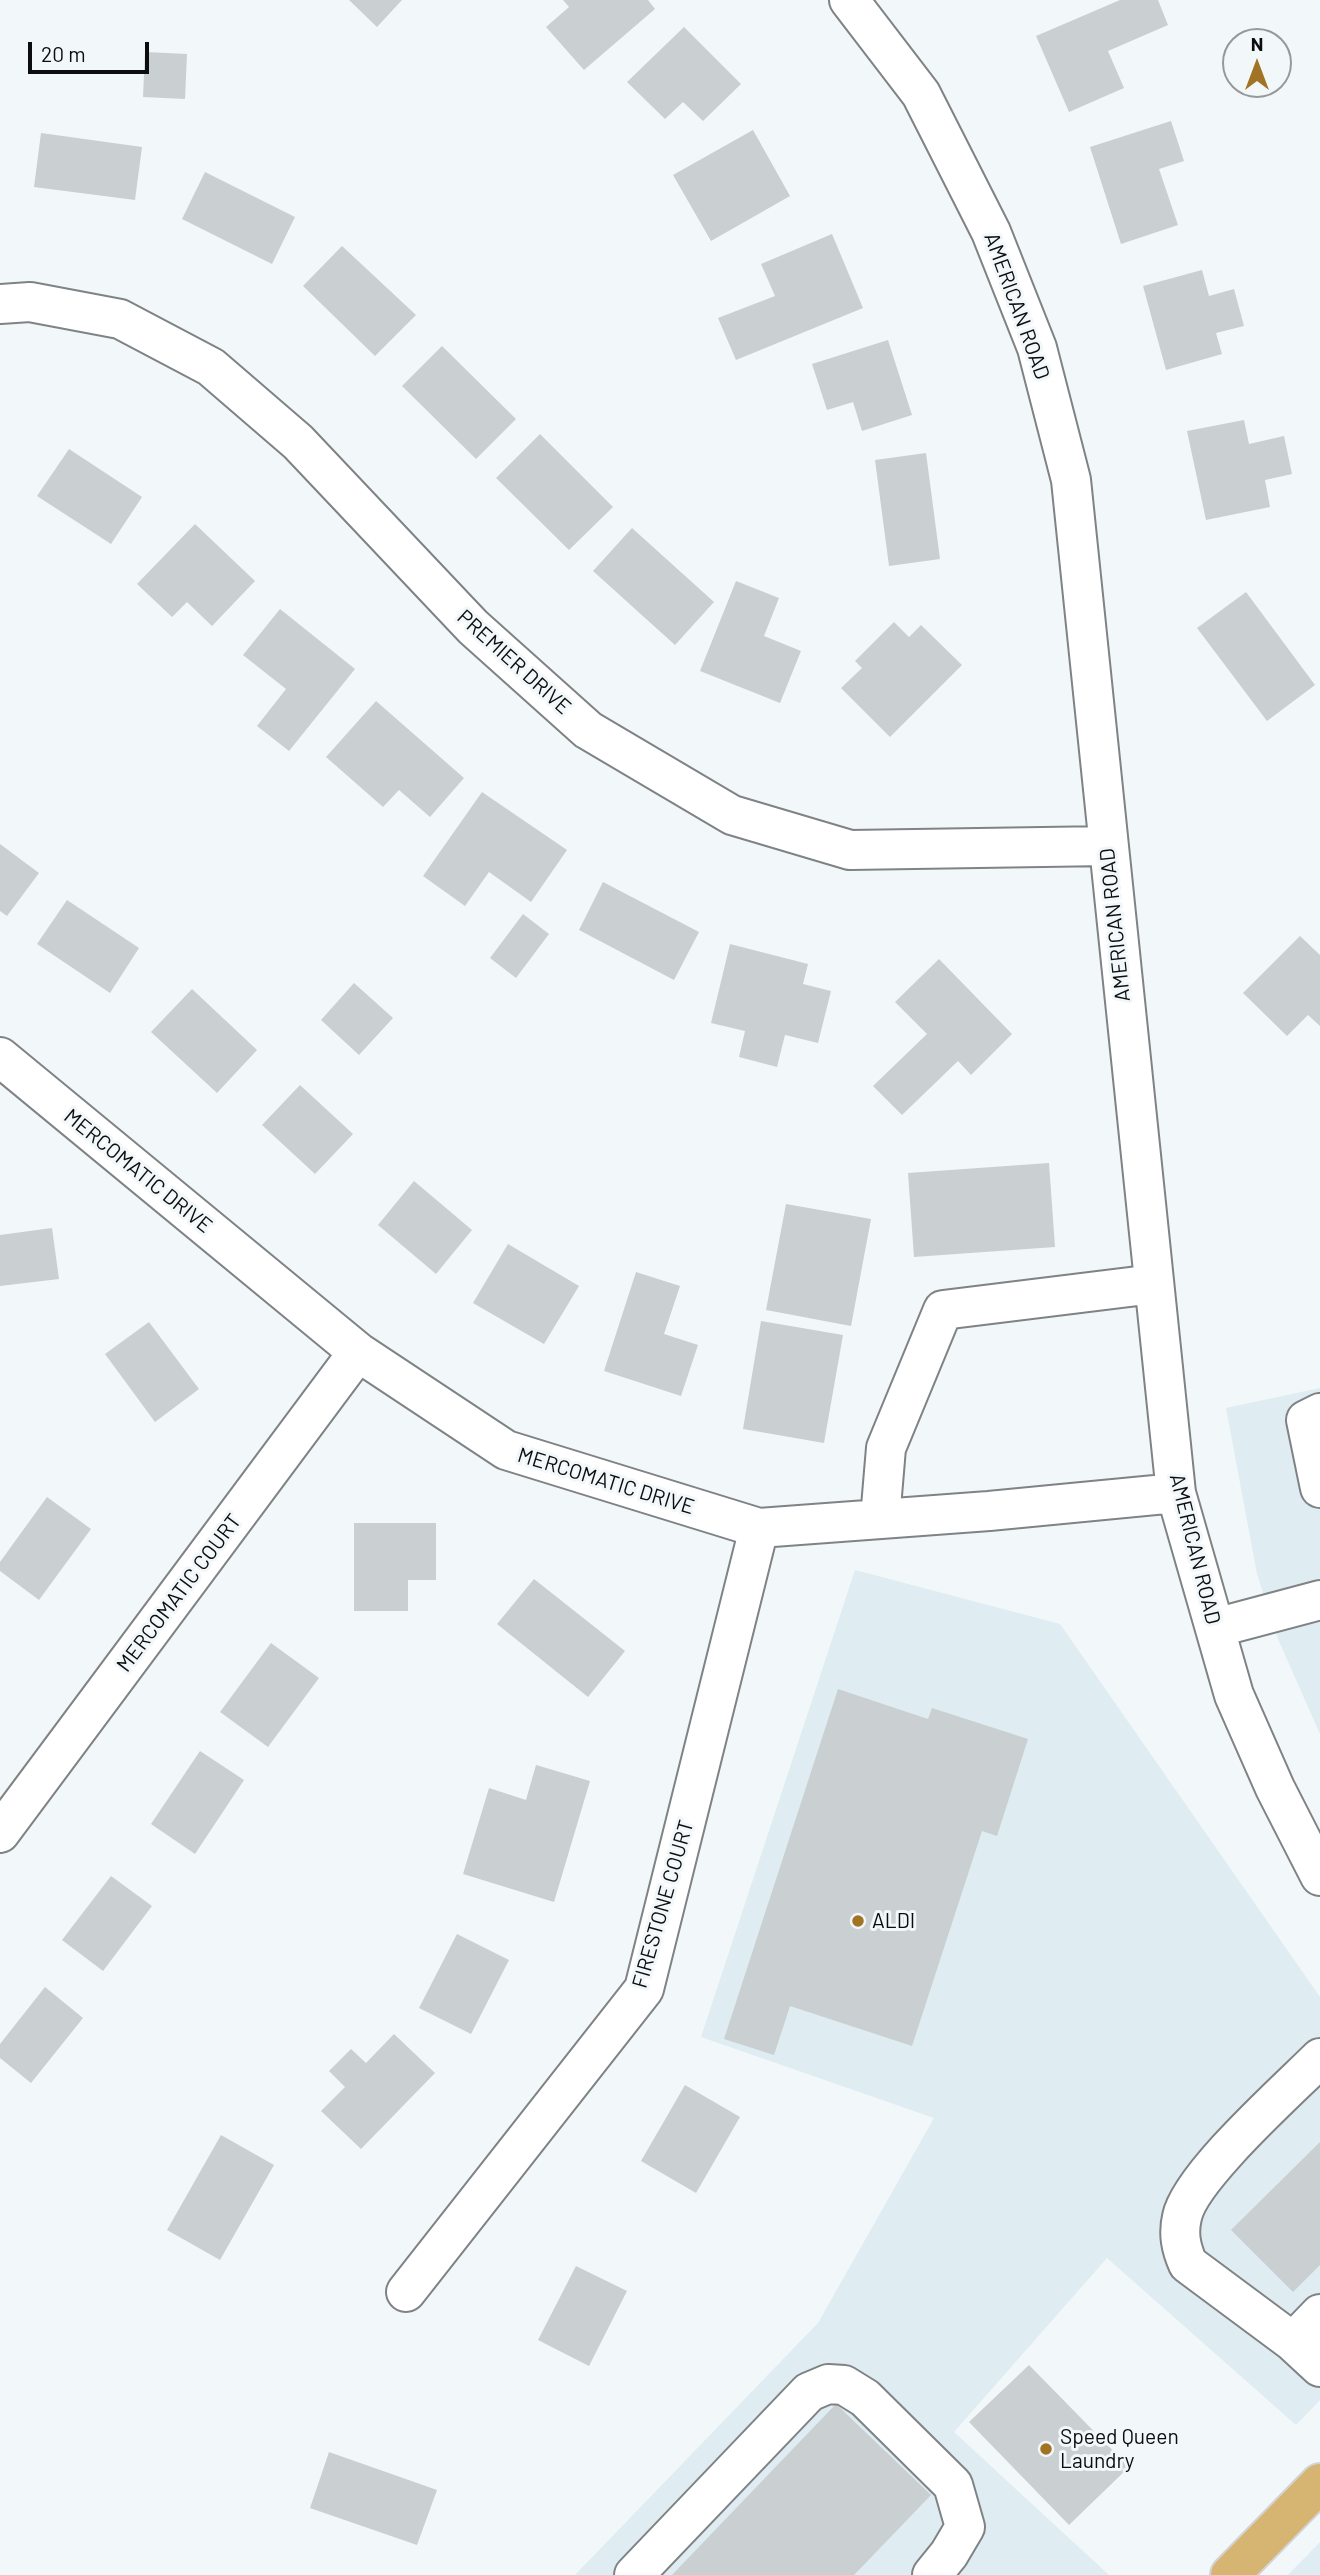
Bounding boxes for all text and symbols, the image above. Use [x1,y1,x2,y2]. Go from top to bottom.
scale bar [32,28,152,72]
north arrow [1222,28,1292,98]
text: N [1251,32,1263,55]
text: 20 m [41,41,86,66]
street label: AMERICAN ROAD [979,229,1055,383]
street label: PREMIER DRIVE [452,604,576,720]
street label: AMERICAN ROAD [1094,847,1136,1003]
street label: MERCOMATIC DRIVE [59,1104,217,1238]
street label: MERCOMATIC DRIVE [515,1442,697,1520]
street label: AMERICAN ROAD [1164,1471,1226,1627]
street label: MERCOMATIC COURT [111,1509,247,1677]
street label: FIRESTONE COURT [627,1817,699,1991]
place label: ALDI [872,1908,915,1934]
marker: ALDI [850,1913,866,1929]
place label: Speed Queen Laundry [1060,2424,1179,2474]
marker: Speed Queen Laundry [1038,2441,1054,2457]

